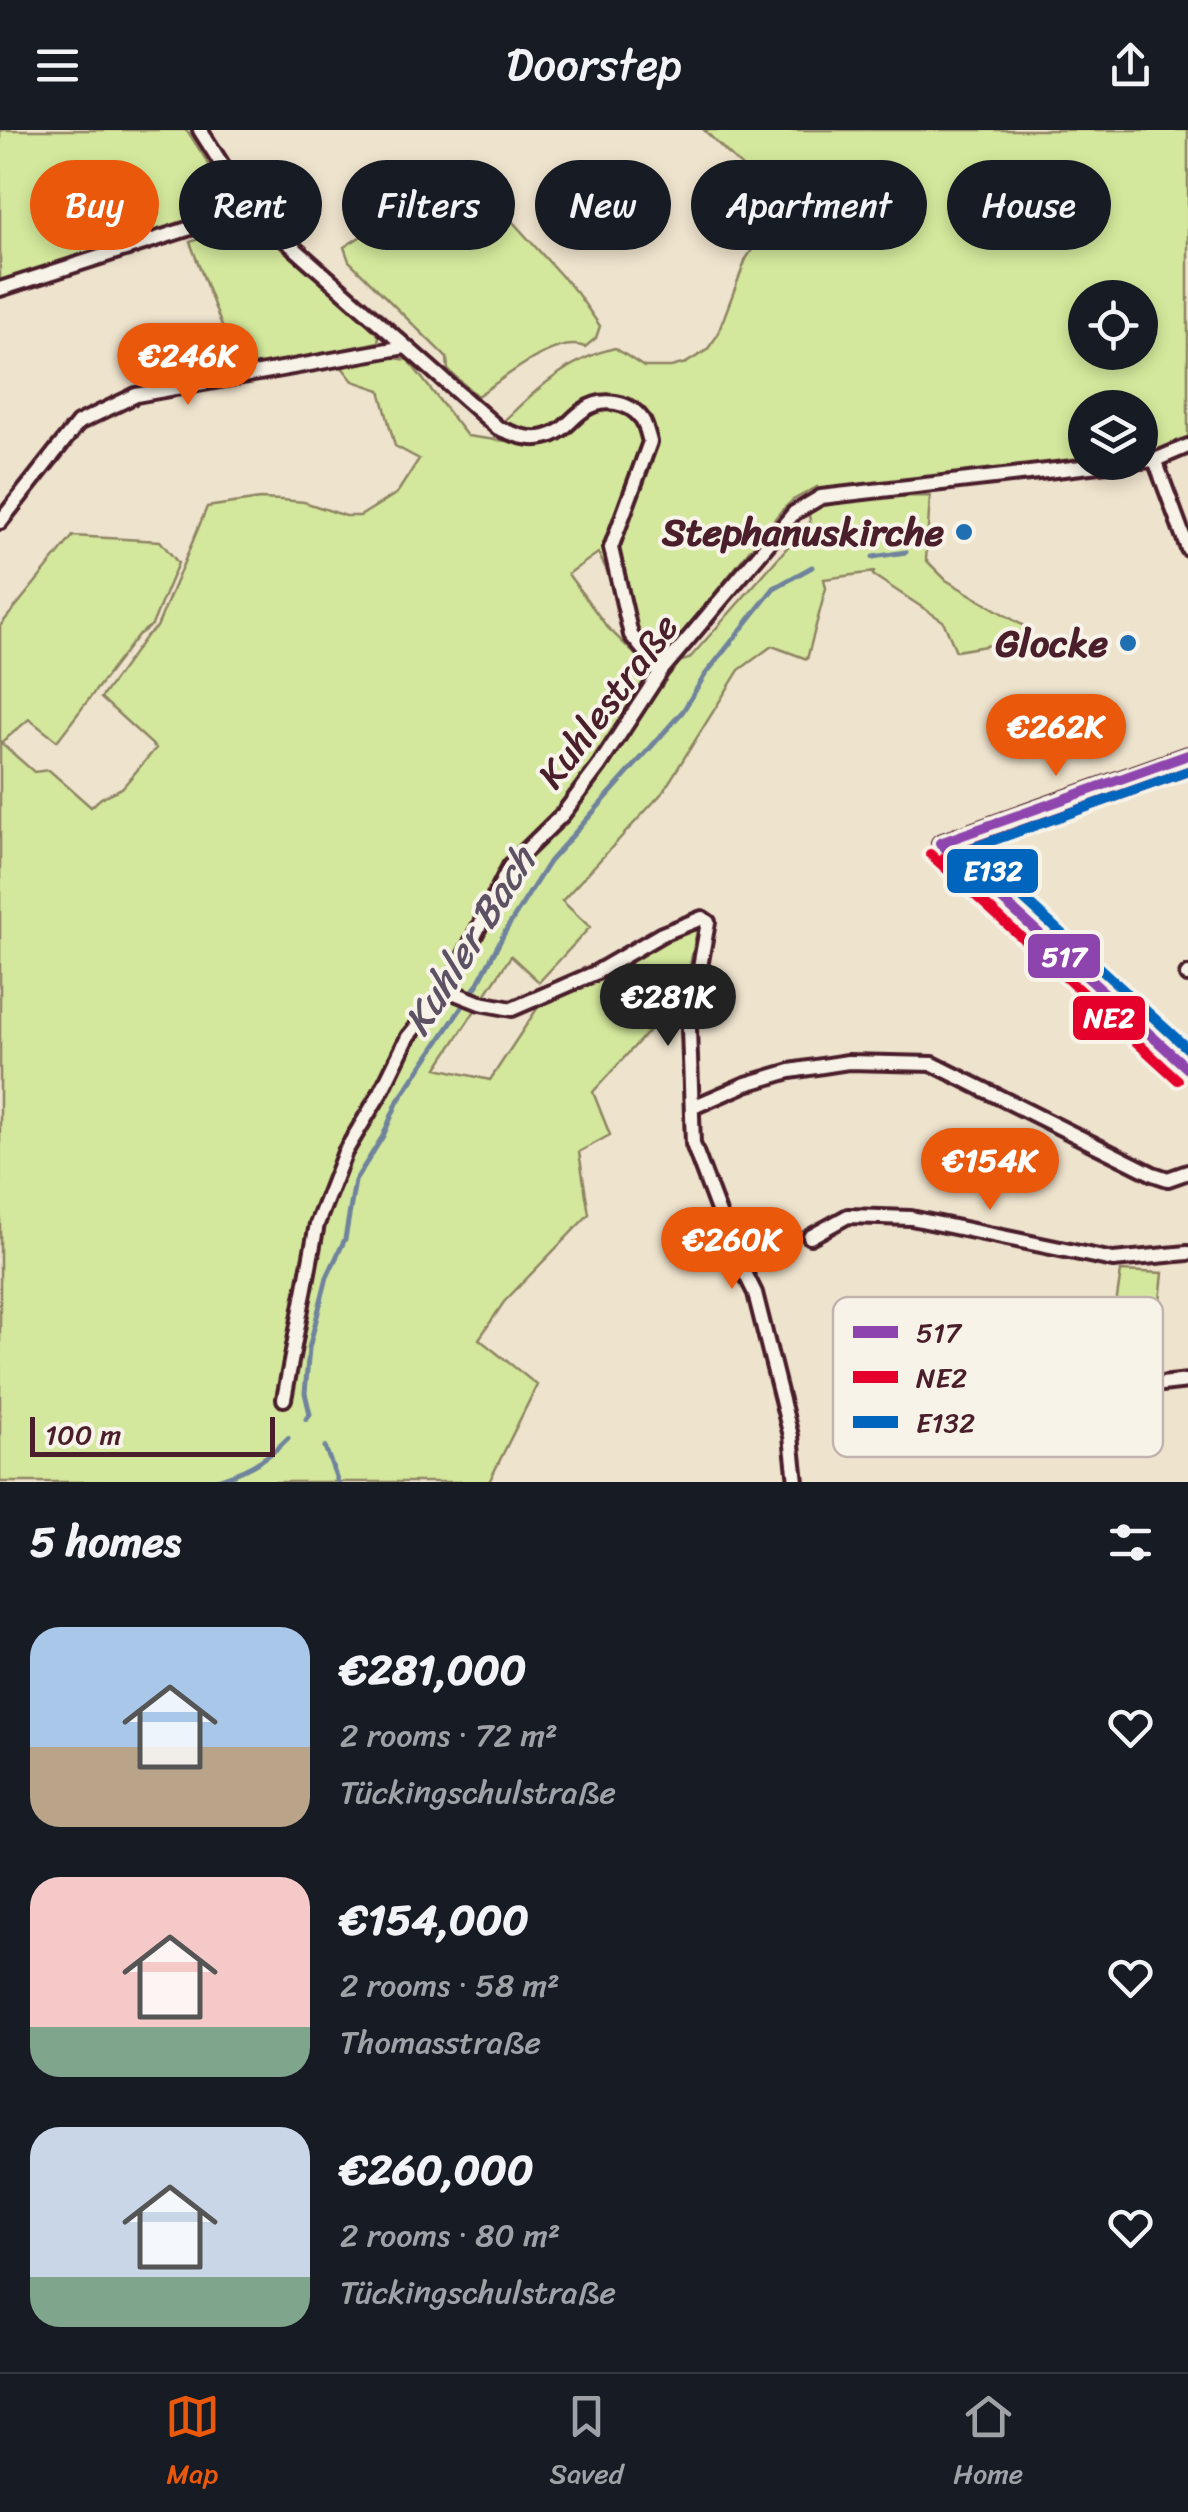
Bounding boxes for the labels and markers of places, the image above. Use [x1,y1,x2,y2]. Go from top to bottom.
pin: €246K [118,323,258,408]
place label: Stephanuskirche [661,499,944,566]
marker: Stephanuskirche [953,521,975,543]
place label: Glocke [996,610,1108,677]
marker: Glocke [1117,632,1139,654]
pin: €262K [986,694,1126,779]
pin: €281K [598,964,738,1049]
pin: €154K [920,1128,1060,1213]
pin: €260K [662,1207,802,1292]

